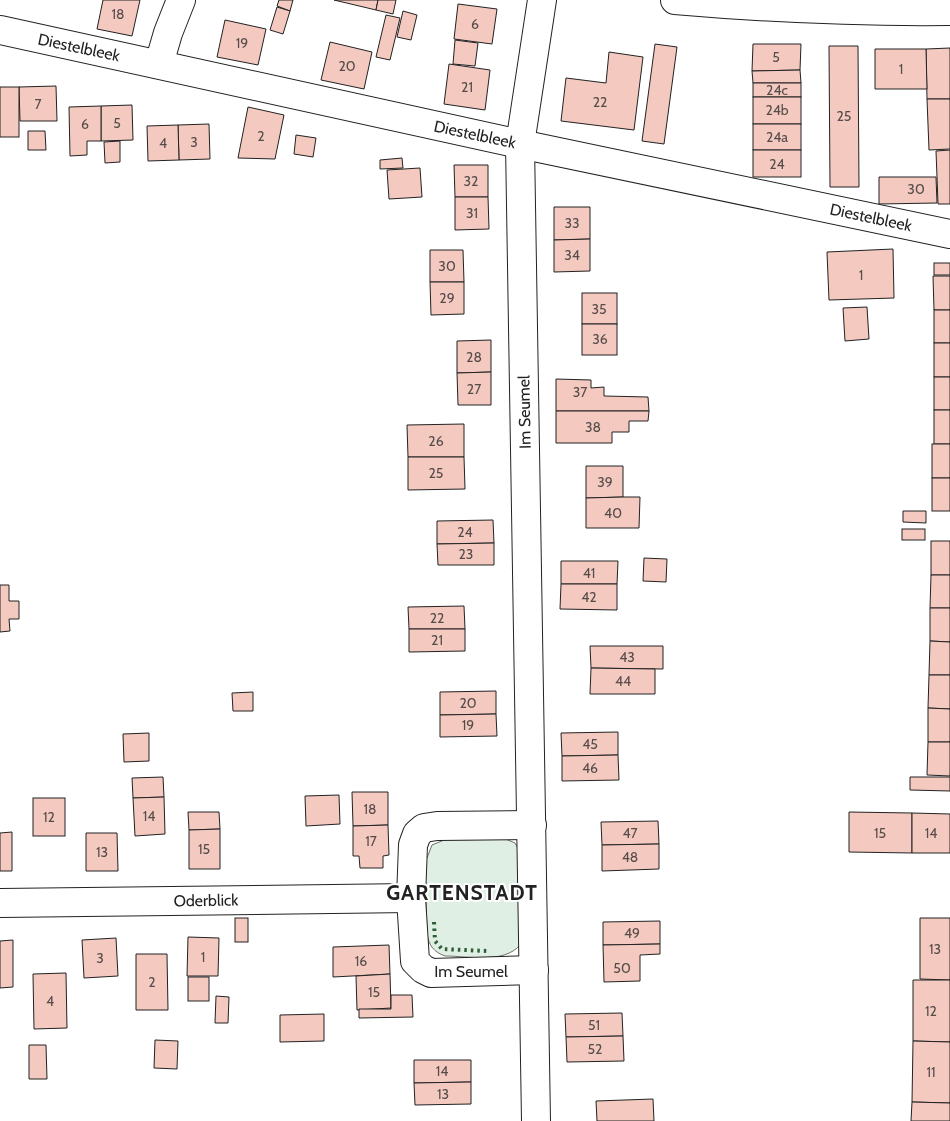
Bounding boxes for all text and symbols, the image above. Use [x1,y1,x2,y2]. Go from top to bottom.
house number: 18 [111,5,125,23]
house number: 6 [471,15,479,33]
street label: Diestelbleek [36,30,122,66]
house number: 19 [236,34,248,52]
house number: 5 [772,48,780,66]
house number: 20 [338,57,356,75]
house number: 1 [899,60,903,78]
house number: 21 [461,78,473,96]
house number: 24c [766,81,788,99]
house number: 22 [593,93,607,111]
house number: 7 [34,95,42,113]
house number: 24b [765,101,789,119]
house number: 25 [837,107,851,125]
house number: 5 [113,114,121,132]
house number: 6 [81,115,89,133]
street label: Diestelbleek [432,117,518,153]
house number: 2 [257,127,265,145]
house number: 24a [766,128,788,146]
house number: 3 [190,133,198,151]
house number: 4 [159,134,167,152]
house number: 24 [769,155,785,173]
house number: 32 [464,172,478,190]
house number: 30 [907,180,925,198]
street label: Diestelbleek [828,200,914,236]
house number: 31 [466,204,478,222]
house number: 33 [564,214,580,232]
house number: 34 [564,246,580,264]
house number: 30 [438,257,456,275]
house number: 1 [859,266,863,284]
house number: 29 [439,289,455,307]
house number: 35 [591,300,607,318]
house number: 36 [592,330,608,348]
house number: 28 [466,348,482,366]
street label: Im Seumel [514,375,535,449]
house number: 27 [467,380,481,398]
house number: 37 [573,383,587,401]
house number: 38 [585,418,601,436]
house number: 26 [428,432,444,450]
house number: 25 [429,464,443,482]
house number: 39 [597,473,613,491]
house number: 40 [604,504,622,522]
house number: 24 [457,523,473,541]
house number: 23 [459,545,473,563]
house number: 41 [583,564,595,582]
house number: 42 [581,588,597,606]
house number: 22 [430,609,444,627]
house number: 21 [431,631,443,649]
house number: 43 [619,648,635,666]
house number: 44 [615,672,631,690]
house number: 20 [459,694,477,712]
house number: 19 [462,716,474,734]
house number: 45 [582,735,598,753]
house number: 46 [582,759,598,777]
house number: 18 [363,800,377,818]
house number: 14 [143,807,155,825]
house number: 12 [43,808,55,826]
house number: 47 [622,824,638,842]
house number: 15 [874,824,886,842]
house number: 14 [925,824,937,842]
house number: 17 [365,832,377,850]
house number: 15 [198,840,210,858]
house number: 13 [96,843,108,861]
house number: 48 [622,848,638,866]
district label: GARTENSTADT [386,880,538,905]
street label: Oderblick [173,890,239,911]
house number: 49 [624,924,640,942]
house number: 13 [929,940,941,958]
house number: 1 [201,948,205,966]
house number: 3 [96,949,104,967]
house number: 16 [355,952,367,970]
house number: 50 [613,959,631,977]
street label: Im Seumel [434,962,508,981]
house number: 2 [148,973,156,991]
house number: 15 [368,983,380,1001]
house number: 4 [46,992,54,1010]
house number: 12 [925,1002,937,1020]
house number: 51 [588,1016,600,1034]
house number: 52 [588,1040,602,1058]
house number: 14 [436,1062,448,1080]
house number: 11 [926,1063,936,1081]
house number: 13 [437,1085,449,1103]

